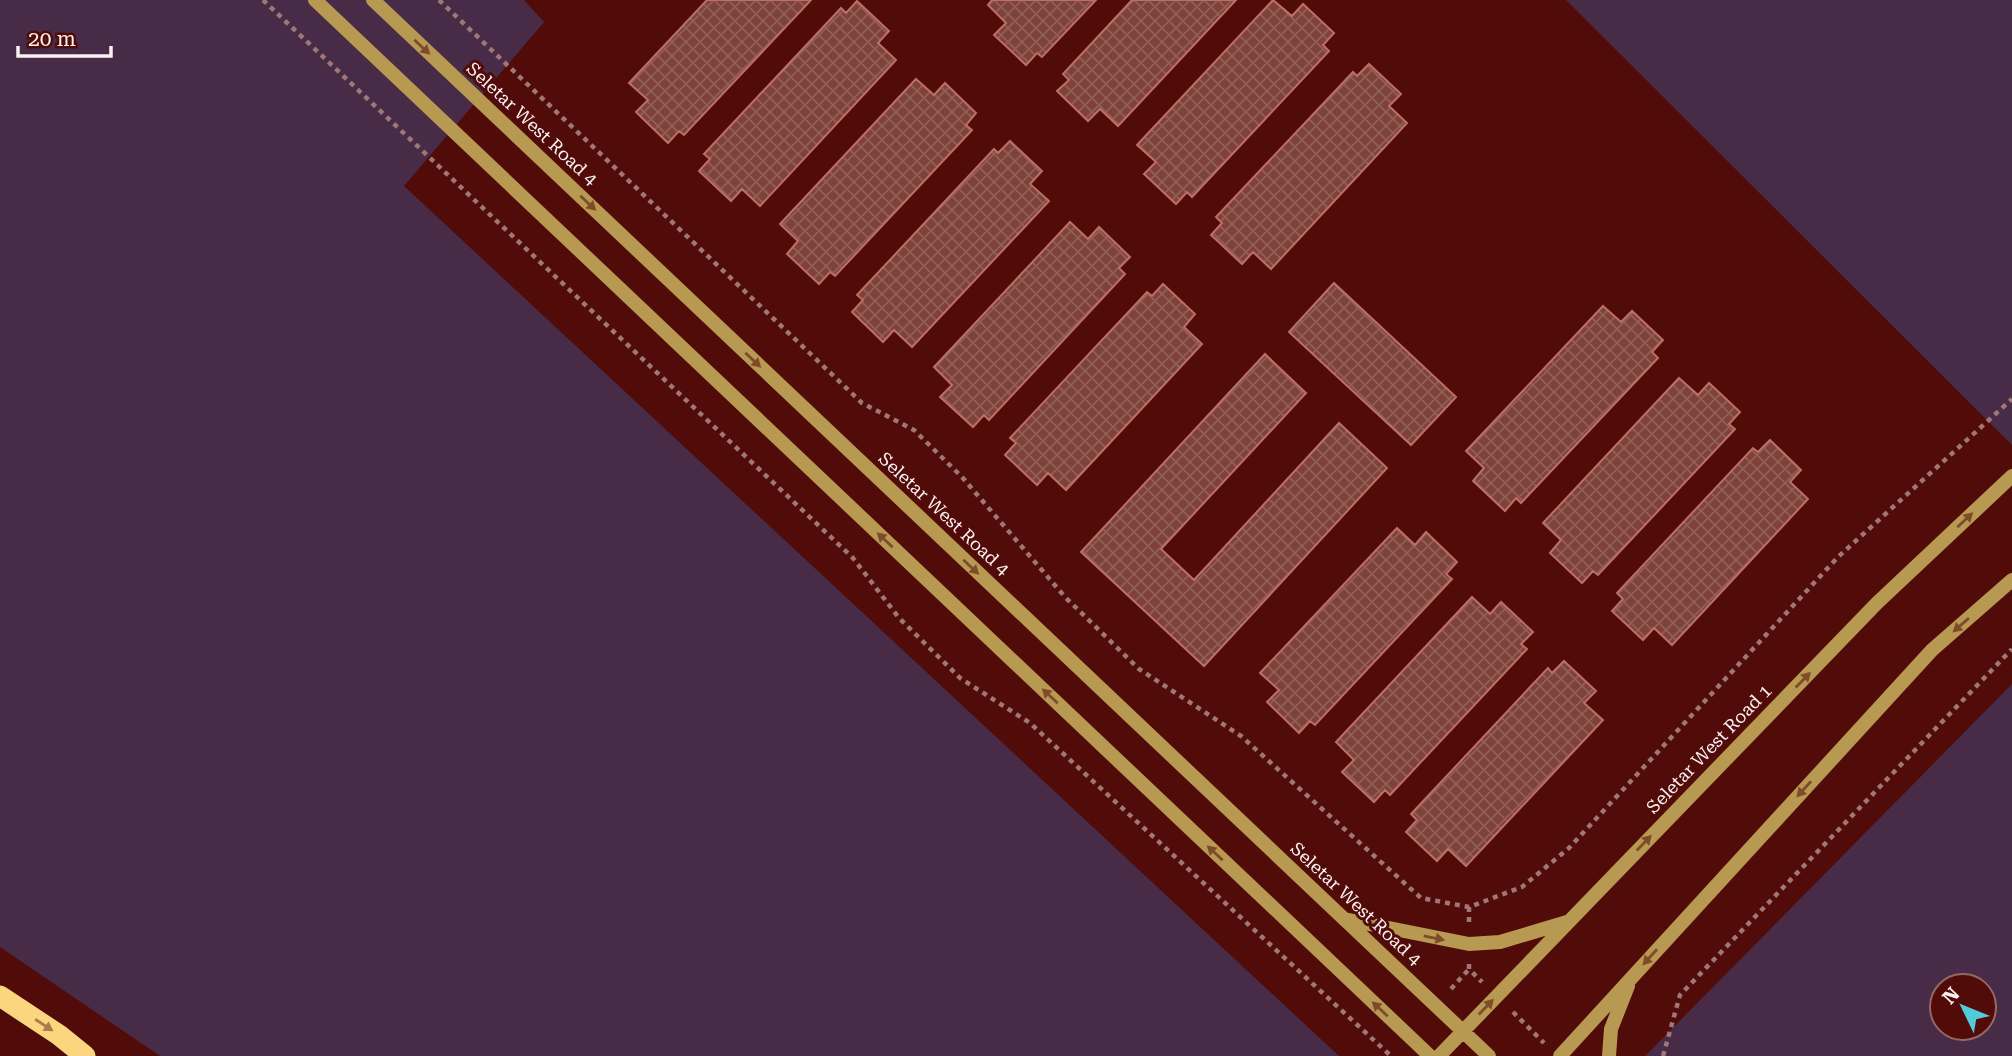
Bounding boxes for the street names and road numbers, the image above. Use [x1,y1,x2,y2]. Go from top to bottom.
street label: Seletar West Road 4 [463,58,602,190]
street label: Seletar West Road 4 [875,448,1014,580]
street label: Seletar West Road 1 [1642,680,1776,817]
street label: Seletar West Road 4 [1287,838,1426,970]

